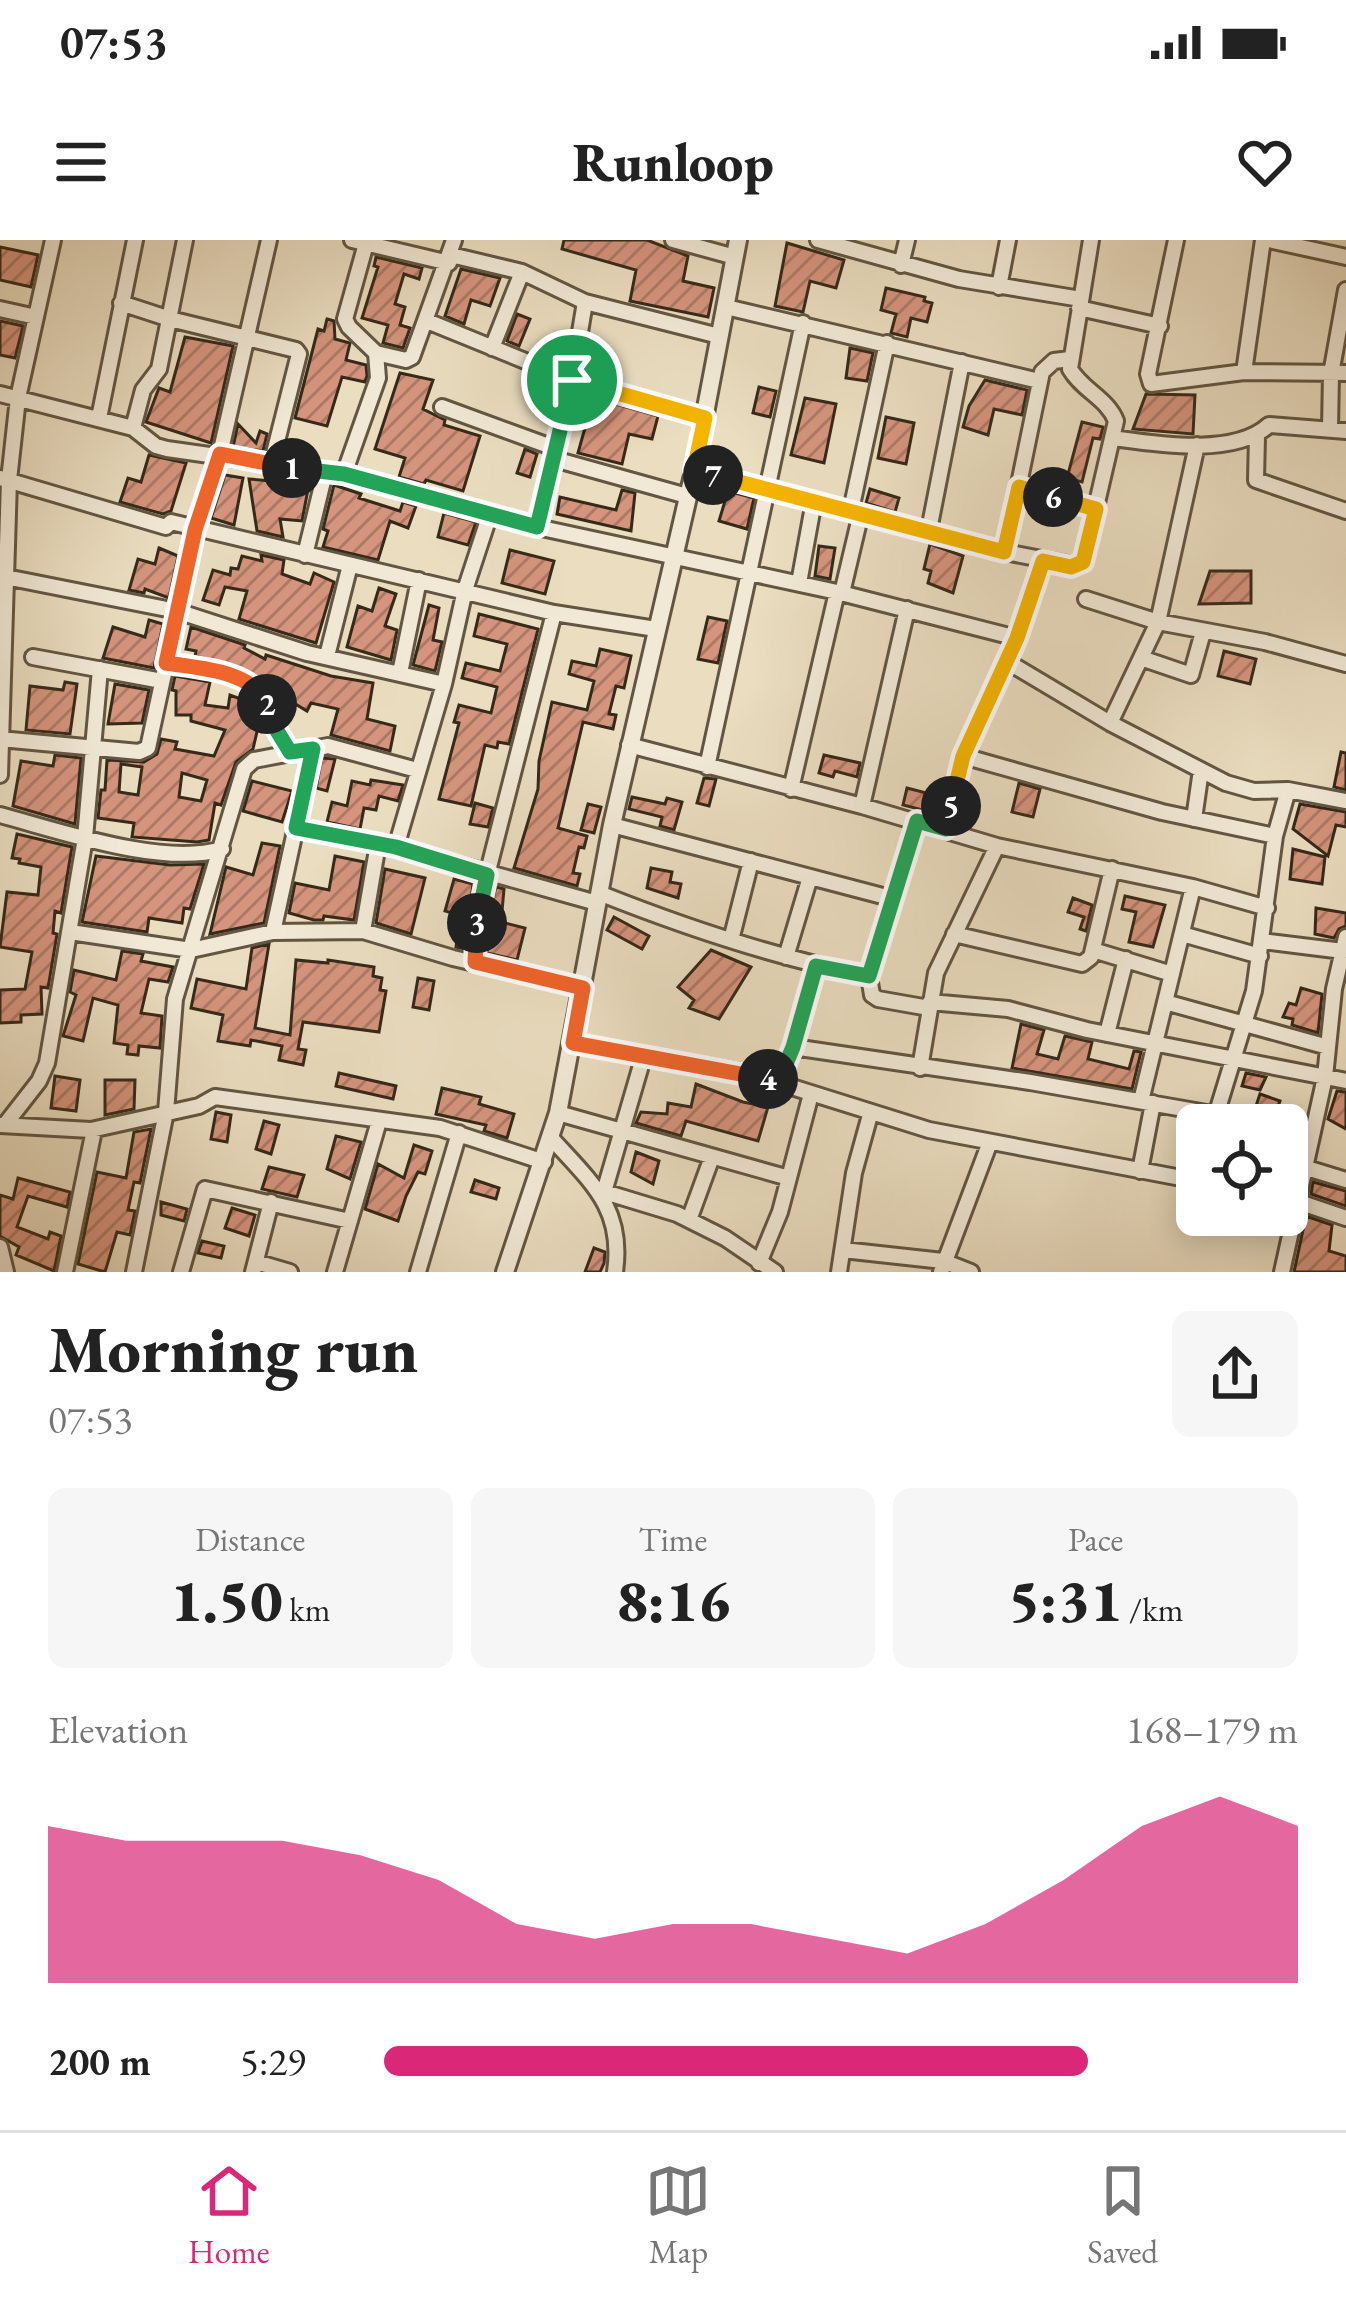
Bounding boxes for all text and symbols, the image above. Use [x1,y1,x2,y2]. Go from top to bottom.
text: 07:53 [60,13,168,71]
text: Runloop [572,127,774,197]
icon: menu [48,129,114,195]
icon: heart [1232,129,1298,195]
pin [521,329,623,431]
icon: arrive [539,347,605,413]
pin: 1 [262,438,322,498]
pin: 7 [683,445,743,505]
text: 1 [283,446,301,489]
text: 7 [704,453,722,496]
pin: 6 [1023,467,1083,527]
text: 6 [1044,475,1062,518]
pin: 2 [237,674,297,734]
text: 2 [258,682,276,725]
pin: 5 [921,776,981,836]
text: 5 [942,784,960,827]
pin: 3 [447,893,507,953]
text: 3 [468,901,486,944]
pin: 4 [738,1049,798,1109]
text: 4 [759,1057,777,1100]
map controls [1176,1104,1308,1236]
button: locate [1176,1104,1308,1236]
text: Morning run [48,1306,418,1392]
button: share [1172,1311,1298,1437]
text: 07:53 [48,1394,133,1445]
text: Distance [195,1518,305,1561]
text: Time [639,1518,707,1561]
text: Pace [1068,1518,1123,1561]
text: 1.50 [170,1561,283,1639]
text: 8:16 [616,1561,730,1639]
text: 5:31 [1008,1561,1122,1639]
text: km [283,1588,330,1631]
text: /km [1122,1588,1183,1631]
text: Elevation [48,1704,188,1755]
text: 168–179 m [1126,1704,1298,1755]
text: 200 m [48,2036,151,2087]
text: 5:29 [240,2036,306,2087]
tab: Home [188,2158,270,2273]
tab: Map [645,2158,711,2273]
tab: Saved [1087,2158,1158,2273]

